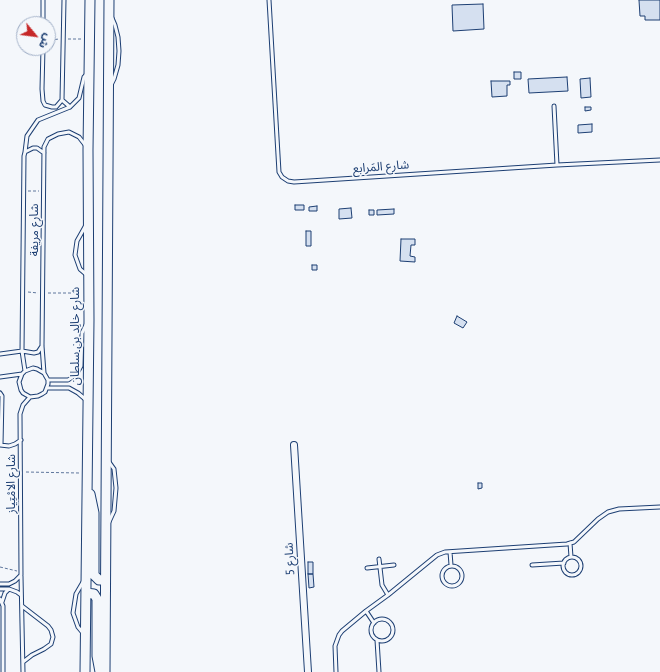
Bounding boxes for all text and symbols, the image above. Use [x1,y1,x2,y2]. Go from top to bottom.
north arrow [16,16,56,56]
text: ش [36,31,55,51]
street label: شارع المَرابع [352,158,410,176]
street label: شارع مريفة [28,204,42,256]
street label: شارع خالِد بن سلطان [69,287,83,385]
street label: شارع الامْتِياز [5,454,19,514]
street label: شارع 5 [282,542,298,576]

